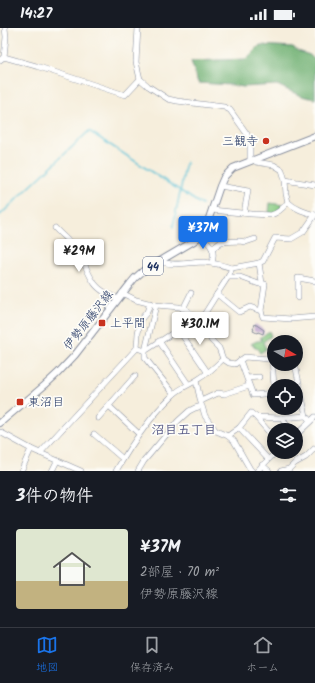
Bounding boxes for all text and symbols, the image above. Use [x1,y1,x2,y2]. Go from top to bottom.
text: 14:27 [20,2,52,26]
place label: 三観寺 [222,132,258,151]
marker: 三観寺 [261,136,271,146]
pin: ¥37M [179,216,227,250]
text: ¥37M [187,218,219,239]
pin: ¥29M [55,239,103,273]
text: ¥29M [63,241,95,262]
road number: 44 [143,257,163,275]
street label: 伊勢原藤沢線 [59,286,118,355]
pin: ¥30.1M [167,312,233,346]
place label: 上平間 [110,314,146,333]
text: ¥30.1M [181,314,219,335]
marker: 上平間 [97,318,107,328]
north arrow [267,335,303,371]
map controls [267,335,303,459]
button: locate [267,379,303,415]
place label: 東沼目 [28,393,64,412]
marker: 東沼目 [15,397,25,407]
district label: 沼目五丁目 [151,420,217,441]
button: layers [267,423,303,459]
text: 3件の物件 [16,483,93,510]
icon: filters [277,484,299,506]
text: ¥37M [140,534,181,561]
icon: home [48,545,96,593]
text: 2部屋 · 70 m² [140,562,219,583]
text: 伊勢原藤沢線 [140,584,218,605]
tab: 地図 [36,634,58,677]
tab: 保存済み [130,634,174,677]
tab: ホーム [246,634,279,677]

